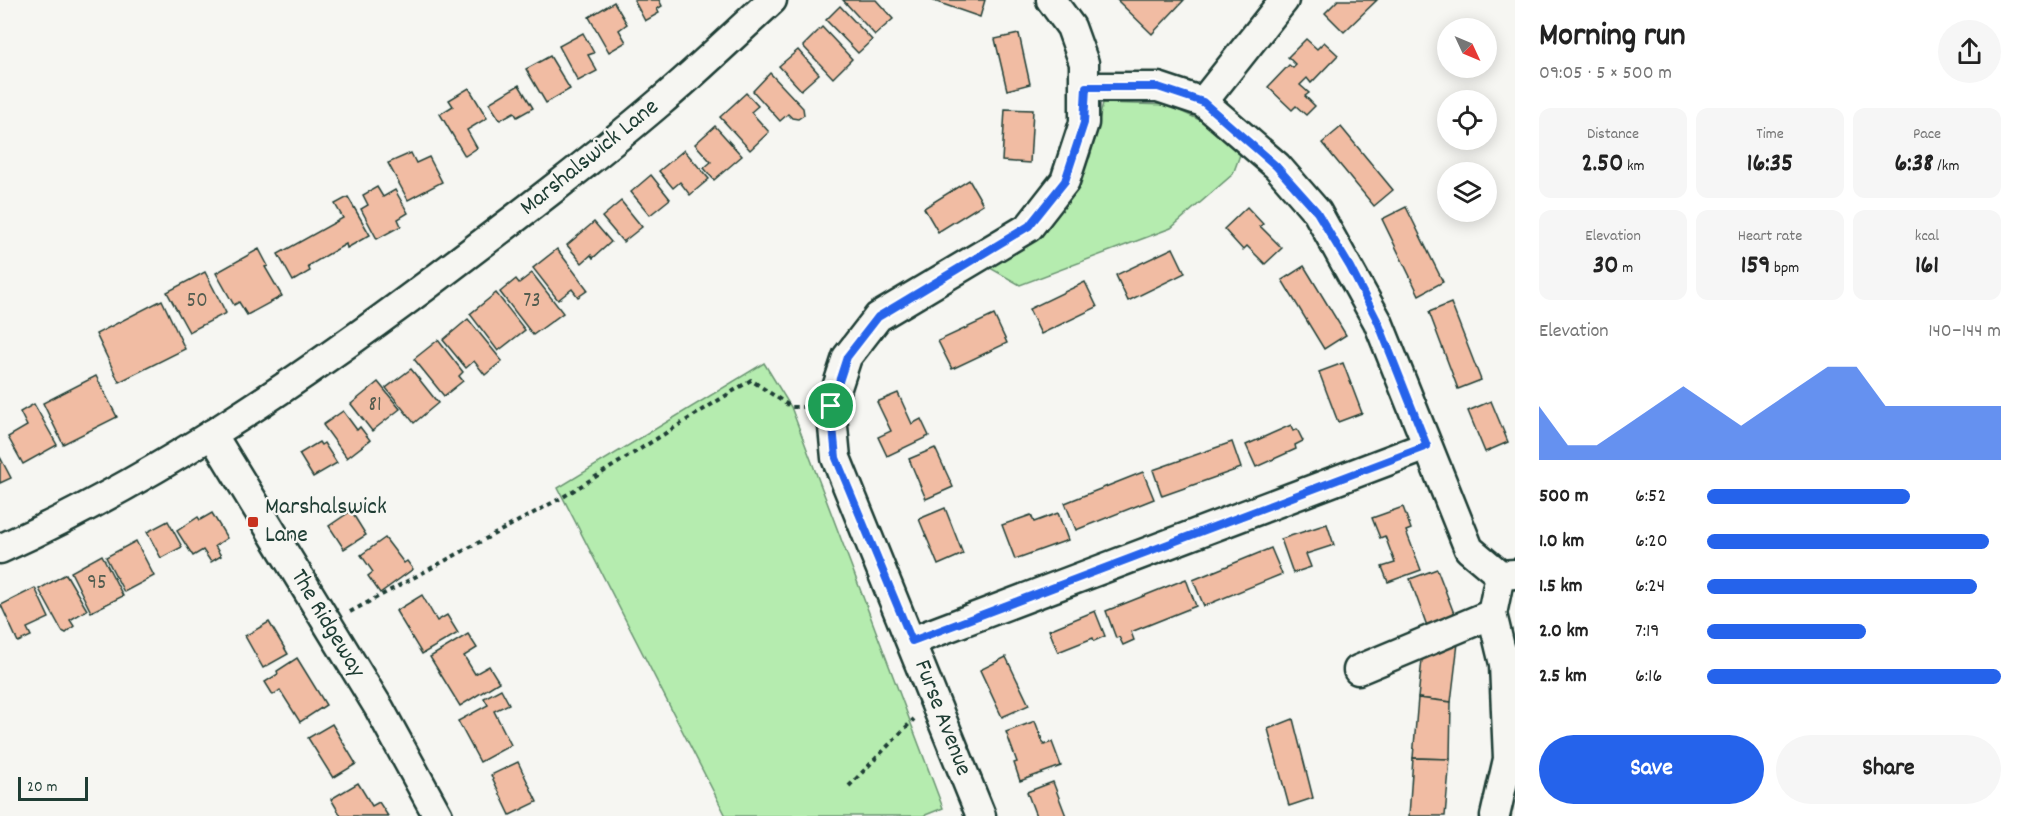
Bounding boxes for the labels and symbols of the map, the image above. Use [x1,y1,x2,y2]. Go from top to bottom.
north arrow [1437,18,1497,78]
street label: Marshalswick Lane [513,91,667,225]
house number: 50 [186,287,208,317]
house number: 73 [523,287,541,317]
pin [805,380,856,431]
house number: 81 [368,391,382,421]
place label: Marshalswick Lane [265,491,387,553]
marker: Marshalswick Lane [246,515,260,529]
street label: The Ridgeway [281,563,374,686]
house number: 95 [87,569,107,599]
street label: Furse Avenue [904,655,980,781]
scale bar [18,774,88,802]

